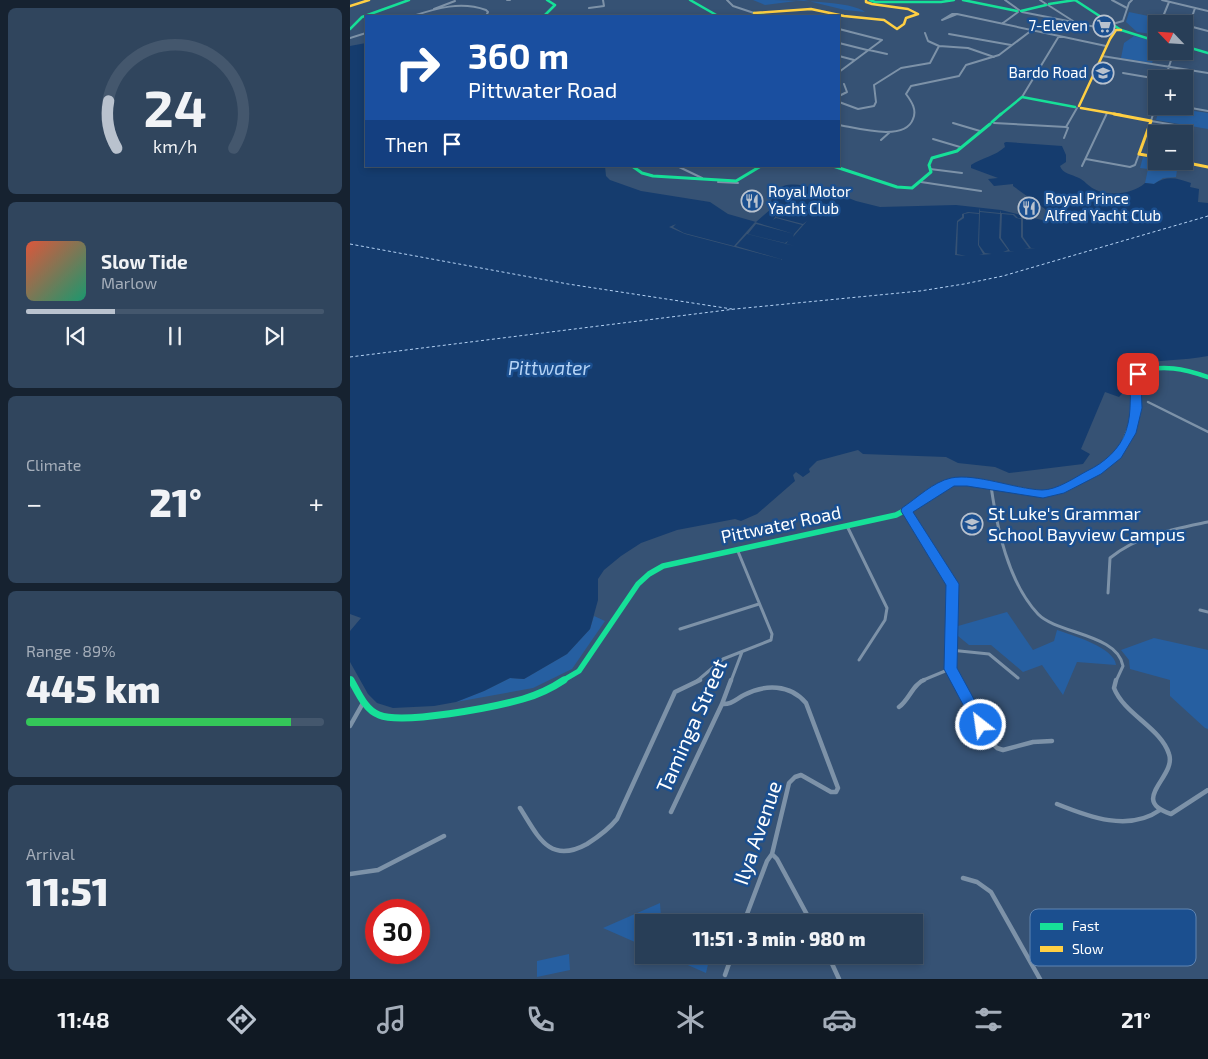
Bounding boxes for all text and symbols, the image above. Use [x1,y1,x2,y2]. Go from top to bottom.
supermarket icon: 7-Eleven [1092,14,1116,38]
north arrow [1148,15,1192,60]
map controls [1148,15,1193,170]
place label: 7-Eleven [1028,16,1088,34]
text: 360 m [468,34,569,76]
icon: right [385,35,450,100]
school or university icon: Bardo Road [1091,61,1115,85]
place label: Bardo Road [1009,63,1087,81]
button: + [1148,70,1193,115]
text: 24 [143,75,207,137]
text: Pittwater Road [468,76,617,102]
button: − [1148,125,1193,170]
icon: arrive [438,130,466,158]
text: Then [385,133,428,156]
text: km/h [153,135,197,157]
place label: Royal Motor Yacht Club [768,182,851,217]
restaurant icon: Royal Motor Yacht Club [740,189,764,213]
place label: Royal Prince Alfred Yacht Club [1045,189,1161,224]
restaurant icon: Royal Prince Alfred Yacht Club [1017,196,1041,220]
text: Slow Tide [101,250,188,273]
text: Marlow [101,273,157,292]
icon: previous [62,322,90,350]
icon: pause [161,322,189,350]
icon: next [260,322,288,350]
pin [1117,353,1159,395]
water label: Pittwater [508,356,591,379]
icon: arrive [1124,360,1152,388]
text: Climate [26,455,81,474]
text: 21° [149,479,202,525]
text: − [26,486,42,520]
text: + [309,486,324,520]
street label: Pittwater Road [719,501,843,547]
place label: St Luke's Grammar School Bayview Campus [988,502,1185,545]
school or university icon: St Luke's Grammar School Bayview Campus [960,512,984,536]
text: Range · 89% [26,641,116,660]
street label: Taminga Street [650,655,731,796]
text: 445 km [26,665,161,711]
position arrow [954,698,1006,750]
street label: Ilya Avenue [727,777,786,888]
text: Arrival [26,844,75,863]
text: 11:51 [26,868,109,914]
speed limit sign: 30 [365,899,430,964]
legend [1030,909,1196,966]
text: Fast [1072,917,1099,934]
text: 11:51 · 3 min · 980 m [693,927,865,950]
text: Slow [1072,940,1104,957]
icon: directions [224,1002,259,1037]
icon: music [374,1002,409,1037]
icon: phone [523,1002,558,1037]
icon: climate [673,1002,708,1037]
icon: car [822,1002,857,1037]
icon: filters [971,1002,1006,1037]
text: 11:48 [57,1006,110,1032]
text: 21° [1121,1006,1151,1032]

